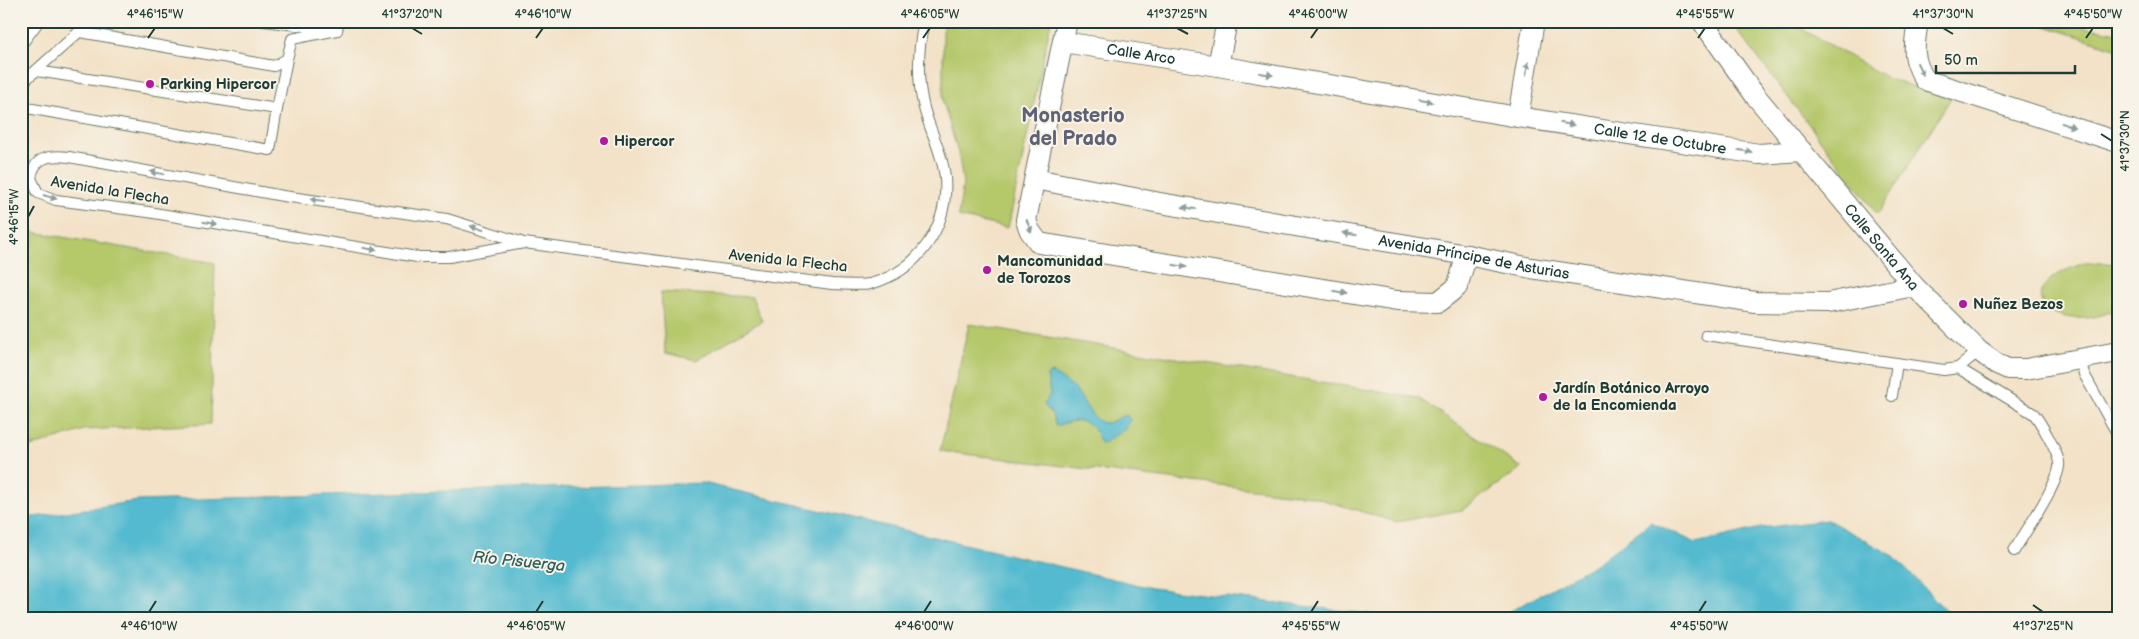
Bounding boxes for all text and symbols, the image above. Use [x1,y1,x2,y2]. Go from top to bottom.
text: 4°46'15"W [127,7,183,22]
text: 41°37'20"N [381,7,443,22]
text: 4°46'10"W [515,7,571,22]
text: 4°46'05"W [900,7,960,22]
text: 41°37'25"N [1147,7,1207,22]
text: 4°46'00"W [1288,7,1348,22]
text: 4°45'55"W [1676,7,1734,22]
text: 41°37'30"N [1912,7,1974,22]
text: 4°45'50"W [2064,7,2122,22]
street label: Calle Arco [1105,39,1177,69]
scale bar [1936,42,2075,74]
text: 50 m [1944,51,1978,70]
one-way arrow [1523,61,1531,77]
one-way arrow [1915,61,1924,76]
one-way arrow [1259,70,1275,78]
place label: Parking Hipercor [160,75,277,94]
marker: Parking Hipercor [144,78,156,90]
one-way arrow [1419,98,1435,106]
district label: Monasterio del Prado [1021,104,1125,151]
text: 41°37'30"N [2118,110,2133,172]
street label: Calle 12 de Octubre [1593,119,1728,158]
one-way arrow [1559,121,1575,129]
one-way arrow [2061,122,2076,130]
place label: Hipercor [614,132,675,151]
marker: Hipercor [598,135,610,147]
one-way arrow [1737,148,1753,156]
one-way arrow [149,168,165,176]
street label: Avenida la Flecha [50,172,170,210]
text: 4°46'15"W [7,189,22,245]
one-way arrow [42,194,57,202]
one-way arrow [309,196,325,204]
street label: Calle Santa Ana [1840,200,1923,294]
one-way arrow [1181,203,1197,211]
one-way arrow [202,219,218,227]
one-way arrow [1025,219,1033,234]
one-way arrow [469,224,484,232]
one-way arrow [1341,230,1357,238]
street label: Avenida Príncipe de Asturias [1377,231,1571,283]
street label: Avenida la Flecha [728,245,848,277]
one-way arrow [363,246,379,254]
place label: Mancomunidad de Torozos [997,252,1103,288]
one-way arrow [1172,262,1188,270]
marker: Mancomunidad de Torozos [981,264,993,276]
one-way arrow [1333,288,1349,296]
place label: Nuñez Bezos [1973,295,2063,314]
marker: Nuñez Bezos [1957,298,1969,310]
place label: Jardín Botánico Arroyo de la Encomienda [1553,379,1710,415]
marker: Jardín Botánico Arroyo de la Encomienda [1537,391,1549,403]
water label: Río Pisuerga [472,548,566,576]
text: 4°46'10"W [121,619,177,634]
text: 4°46'05"W [506,619,566,634]
text: 4°46'00"W [894,619,954,634]
text: 4°45'55"W [1282,619,1340,634]
text: 4°45'50"W [1670,619,1728,634]
text: 41°37'25"N [2013,619,2073,634]

